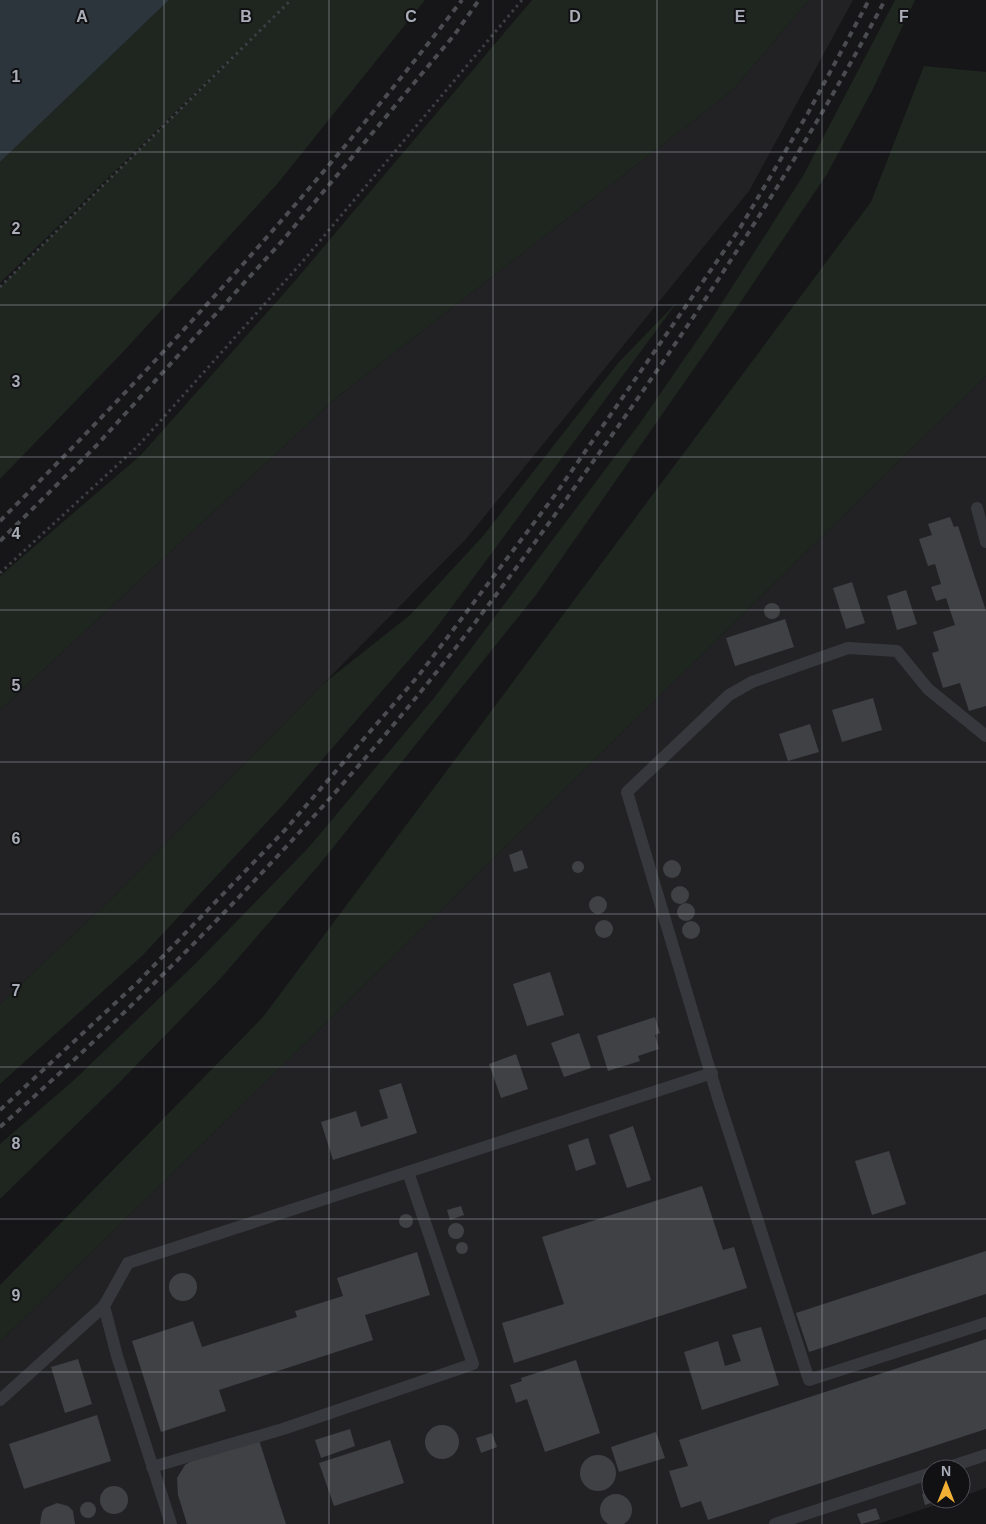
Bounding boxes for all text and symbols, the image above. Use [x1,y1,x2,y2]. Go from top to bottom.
text: A [76,8,88,25]
text: B [240,8,252,25]
text: C [405,8,417,25]
text: D [569,8,581,25]
text: E [735,8,746,25]
text: F [899,8,909,25]
text: 1 [12,68,21,85]
text: 2 [12,220,21,237]
text: 3 [12,373,21,390]
text: 4 [12,525,21,542]
text: 5 [12,677,21,694]
text: 6 [12,830,21,847]
text: 7 [12,982,21,999]
text: 8 [12,1135,21,1152]
text: 9 [12,1287,21,1304]
north arrow [921,1459,971,1509]
text: N [941,1463,951,1479]

